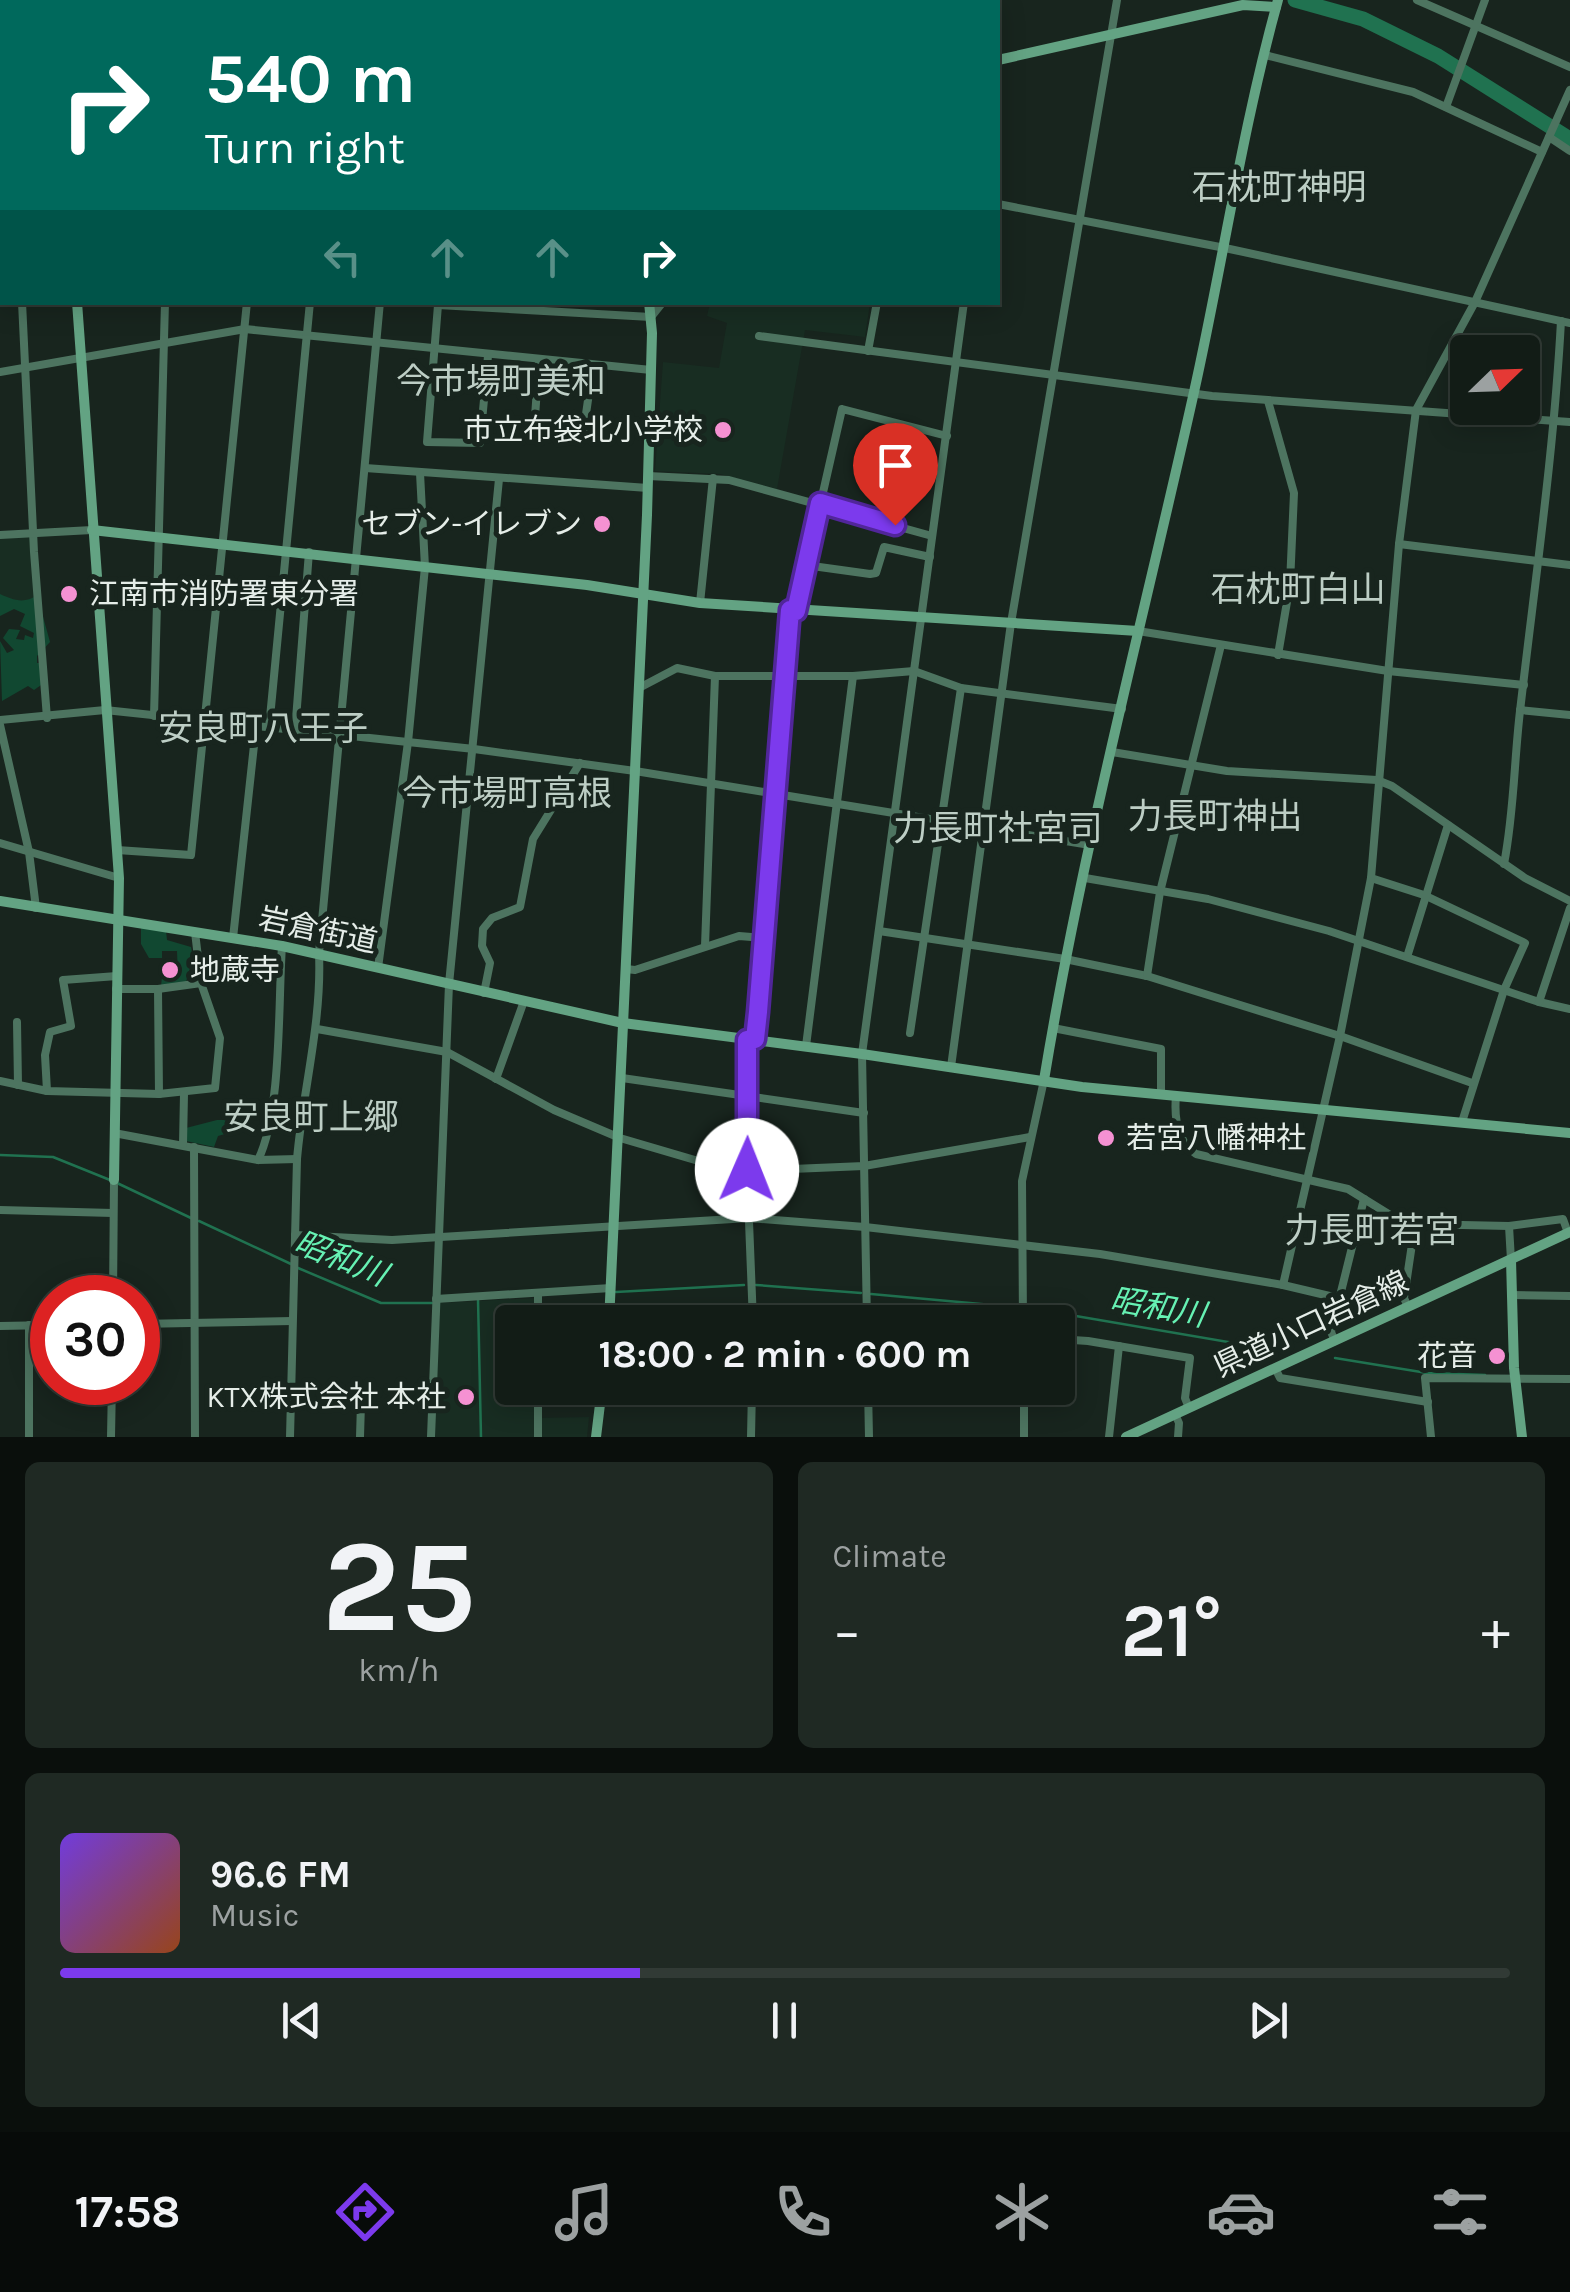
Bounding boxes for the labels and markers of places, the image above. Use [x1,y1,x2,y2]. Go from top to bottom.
place label: 市立布袋北小学校 [463,412,703,448]
marker: 市立布袋北小学校 [712,419,734,441]
pin [853,423,938,526]
place label: セブン-イレブン [362,506,582,542]
marker: セブン-イレブン [591,513,613,535]
place label: 江南市消防署東分署 [89,576,359,612]
marker: 江南市消防署東分署 [58,583,80,605]
place label: 地蔵寺 [190,952,280,988]
marker: 地蔵寺 [159,959,181,981]
place label: 若宮八幡神社 [1126,1120,1306,1156]
marker: 若宮八幡神社 [1095,1127,1117,1149]
place label: 花音 [1417,1338,1477,1374]
marker: 花音 [1486,1345,1508,1367]
place label: KTX株式会社 本社 [206,1379,446,1415]
marker: KTX株式会社 本社 [455,1386,477,1408]

